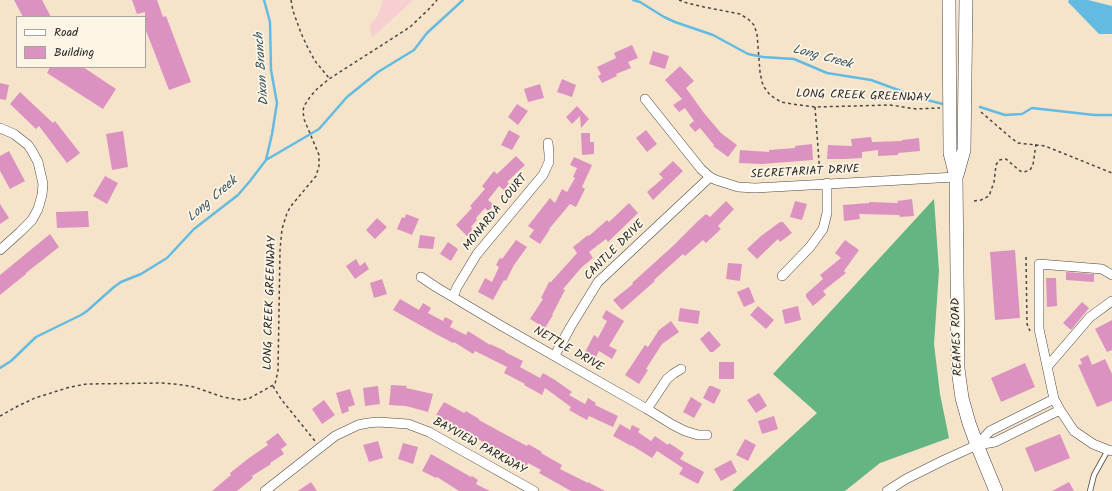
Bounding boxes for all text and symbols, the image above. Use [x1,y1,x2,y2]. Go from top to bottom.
legend [16,16,146,68]
text: Road [54,23,78,42]
water label: Dixon Branch [253,32,273,106]
text: Building [54,43,94,62]
water label: Long Creek [790,43,854,73]
street label: LONG CREEK GREENWAY [796,87,930,107]
street label: SECRETARIAT DRIVE [750,163,860,183]
street label: MONARDA COURT [461,172,531,254]
water label: Long Creek [185,174,241,226]
street label: CANTLE DRIVE [582,218,648,284]
street label: LONG CREEK GREENWAY [261,236,281,370]
street label: REAMES ROAD [949,298,967,376]
street label: NETTLE DRIVE [531,324,605,376]
street label: BAYVIEW PARKWAY [430,415,528,479]

